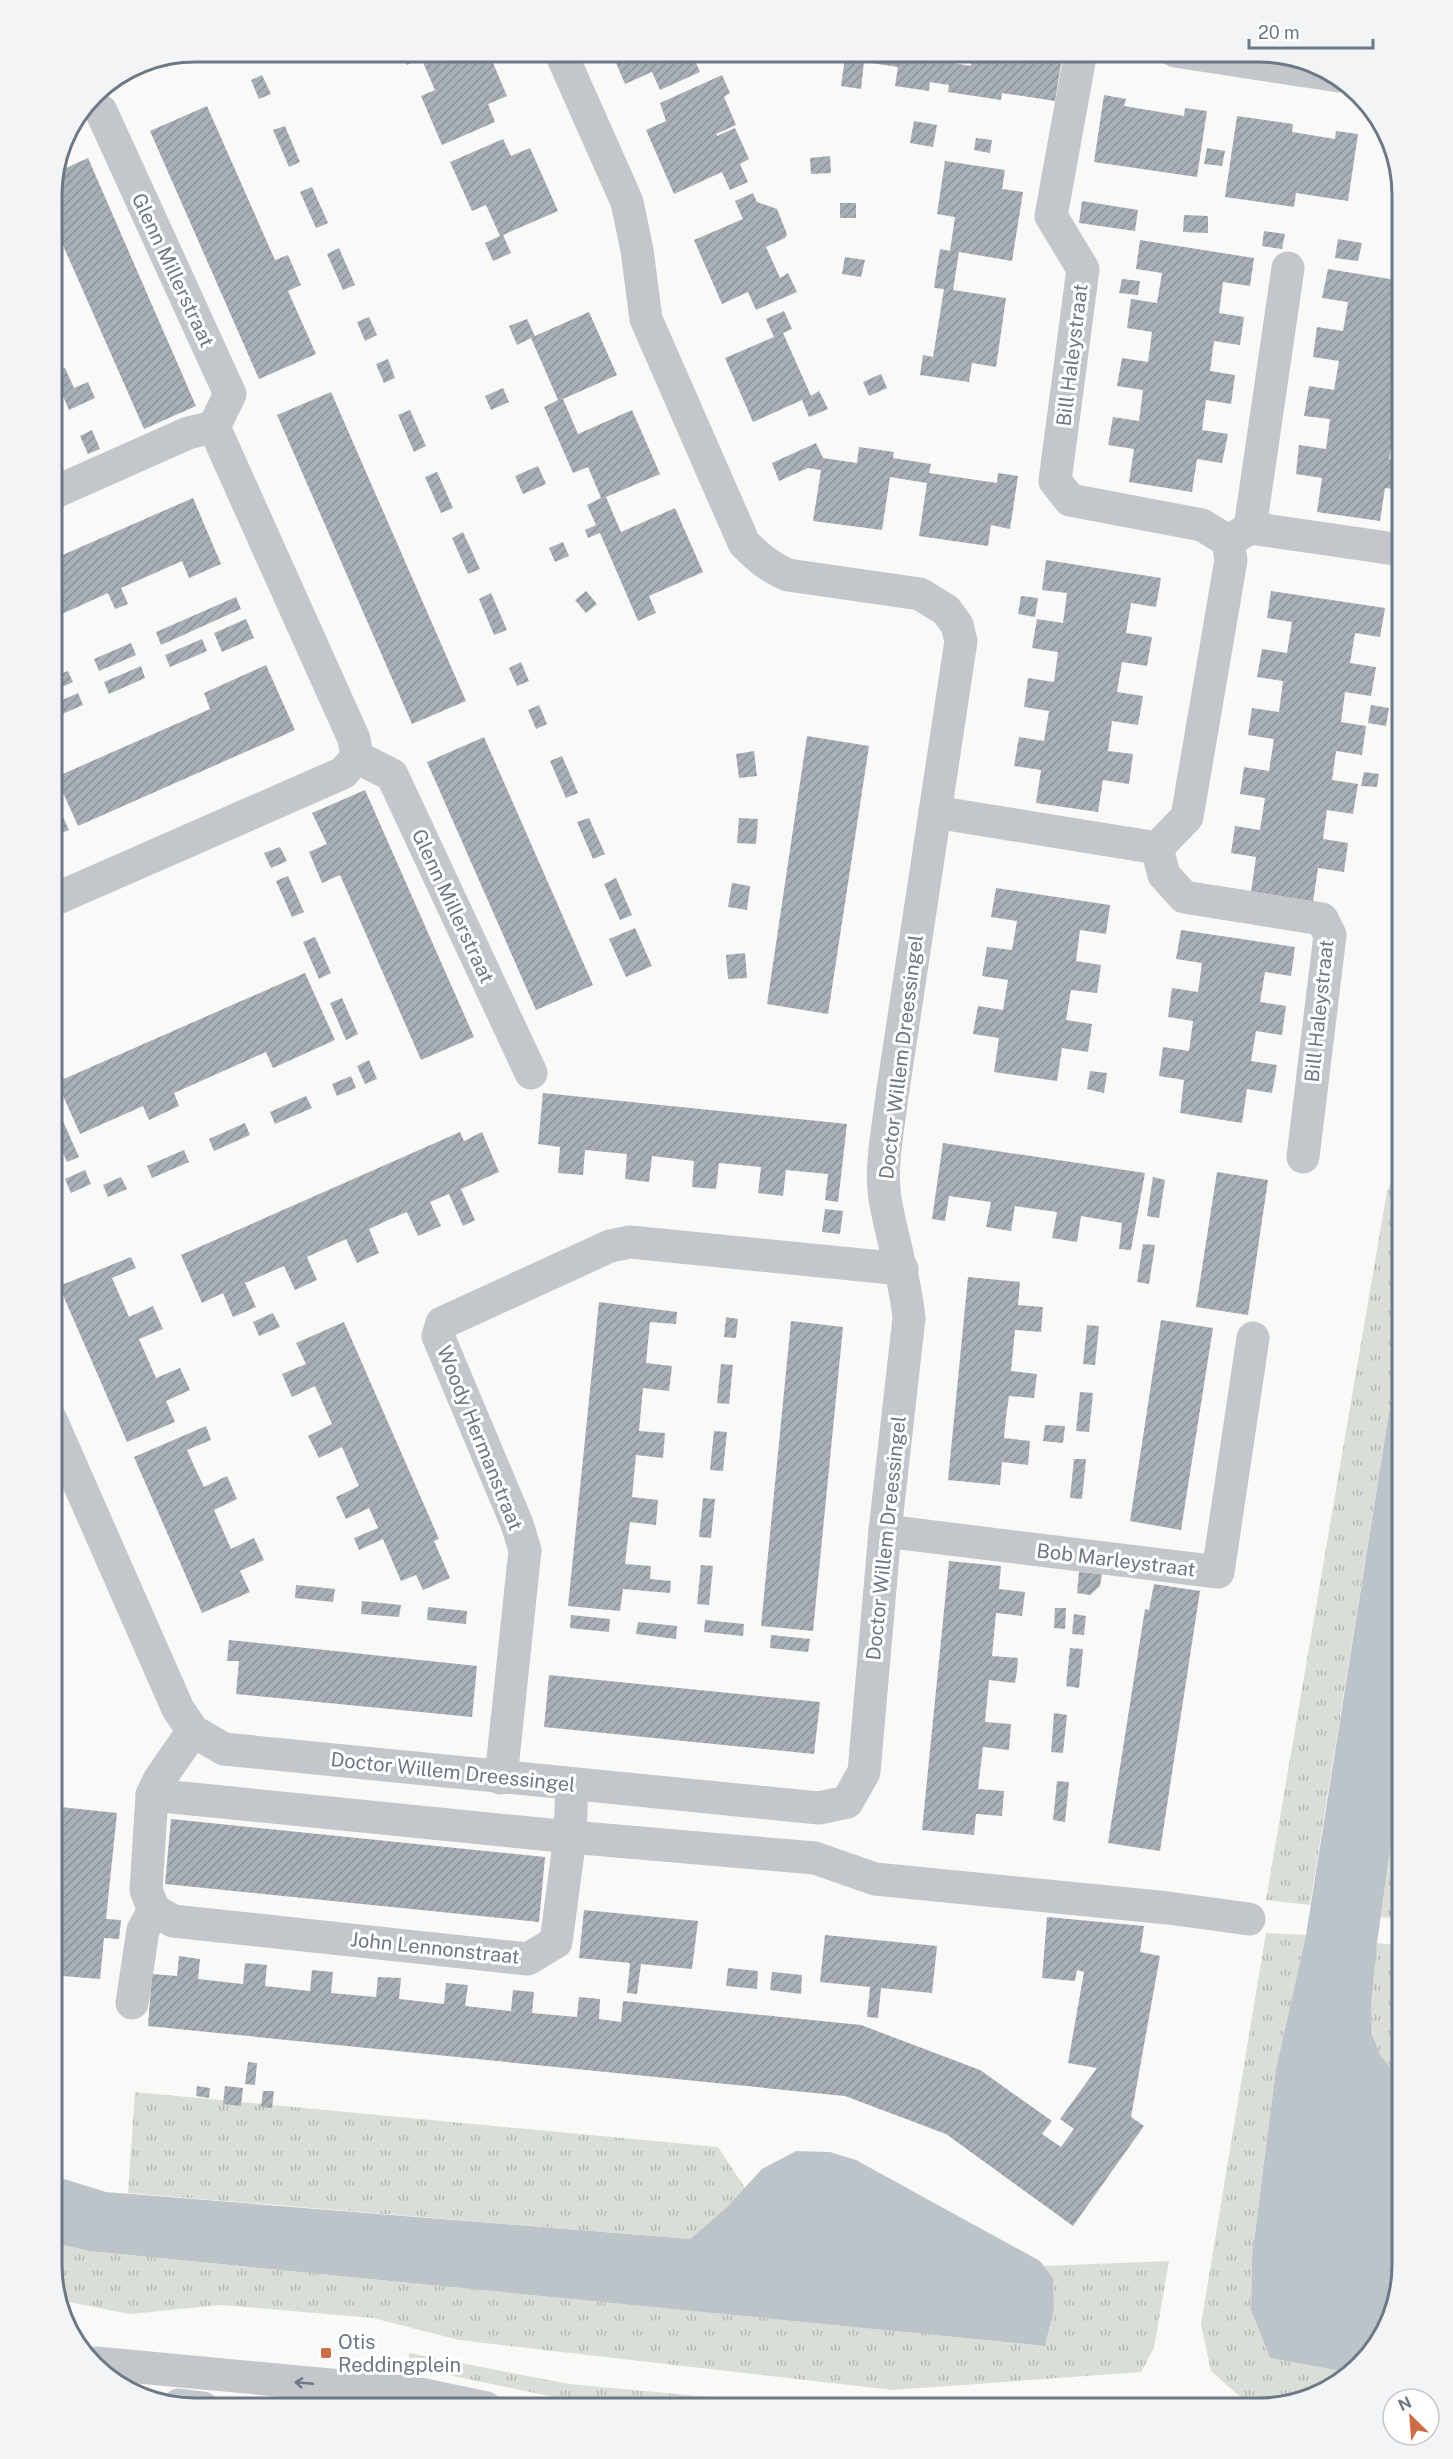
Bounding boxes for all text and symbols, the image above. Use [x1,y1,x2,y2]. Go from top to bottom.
scale bar [1249,12,1374,50]
text: 20 m [1258,22,1300,43]
street label: Glenn Millerstraat [127,189,219,351]
street label: Bill Haleystraat [1051,282,1093,428]
street label: Glenn Millerstraat [407,825,499,987]
street label: Doctor Willem Dreessingel [874,933,928,1181]
street label: Bill Haleystraat [1300,938,1338,1084]
street label: Woody Hermanstraat [432,1342,528,1534]
street label: Doctor Willem Dreessingel [861,1414,911,1662]
street label: Bob Marleystraat [1035,1538,1197,1582]
street label: Doctor Willem Dreessingel [329,1747,577,1797]
street label: John Lennonstraat [349,1927,521,1969]
place label: Otis Reddingplein [338,2330,461,2377]
marker: Otis Reddingplein [319,2346,333,2360]
one-way arrow [294,2377,314,2388]
north arrow [1381,2387,1441,2447]
text: N [1395,2393,1415,2415]

